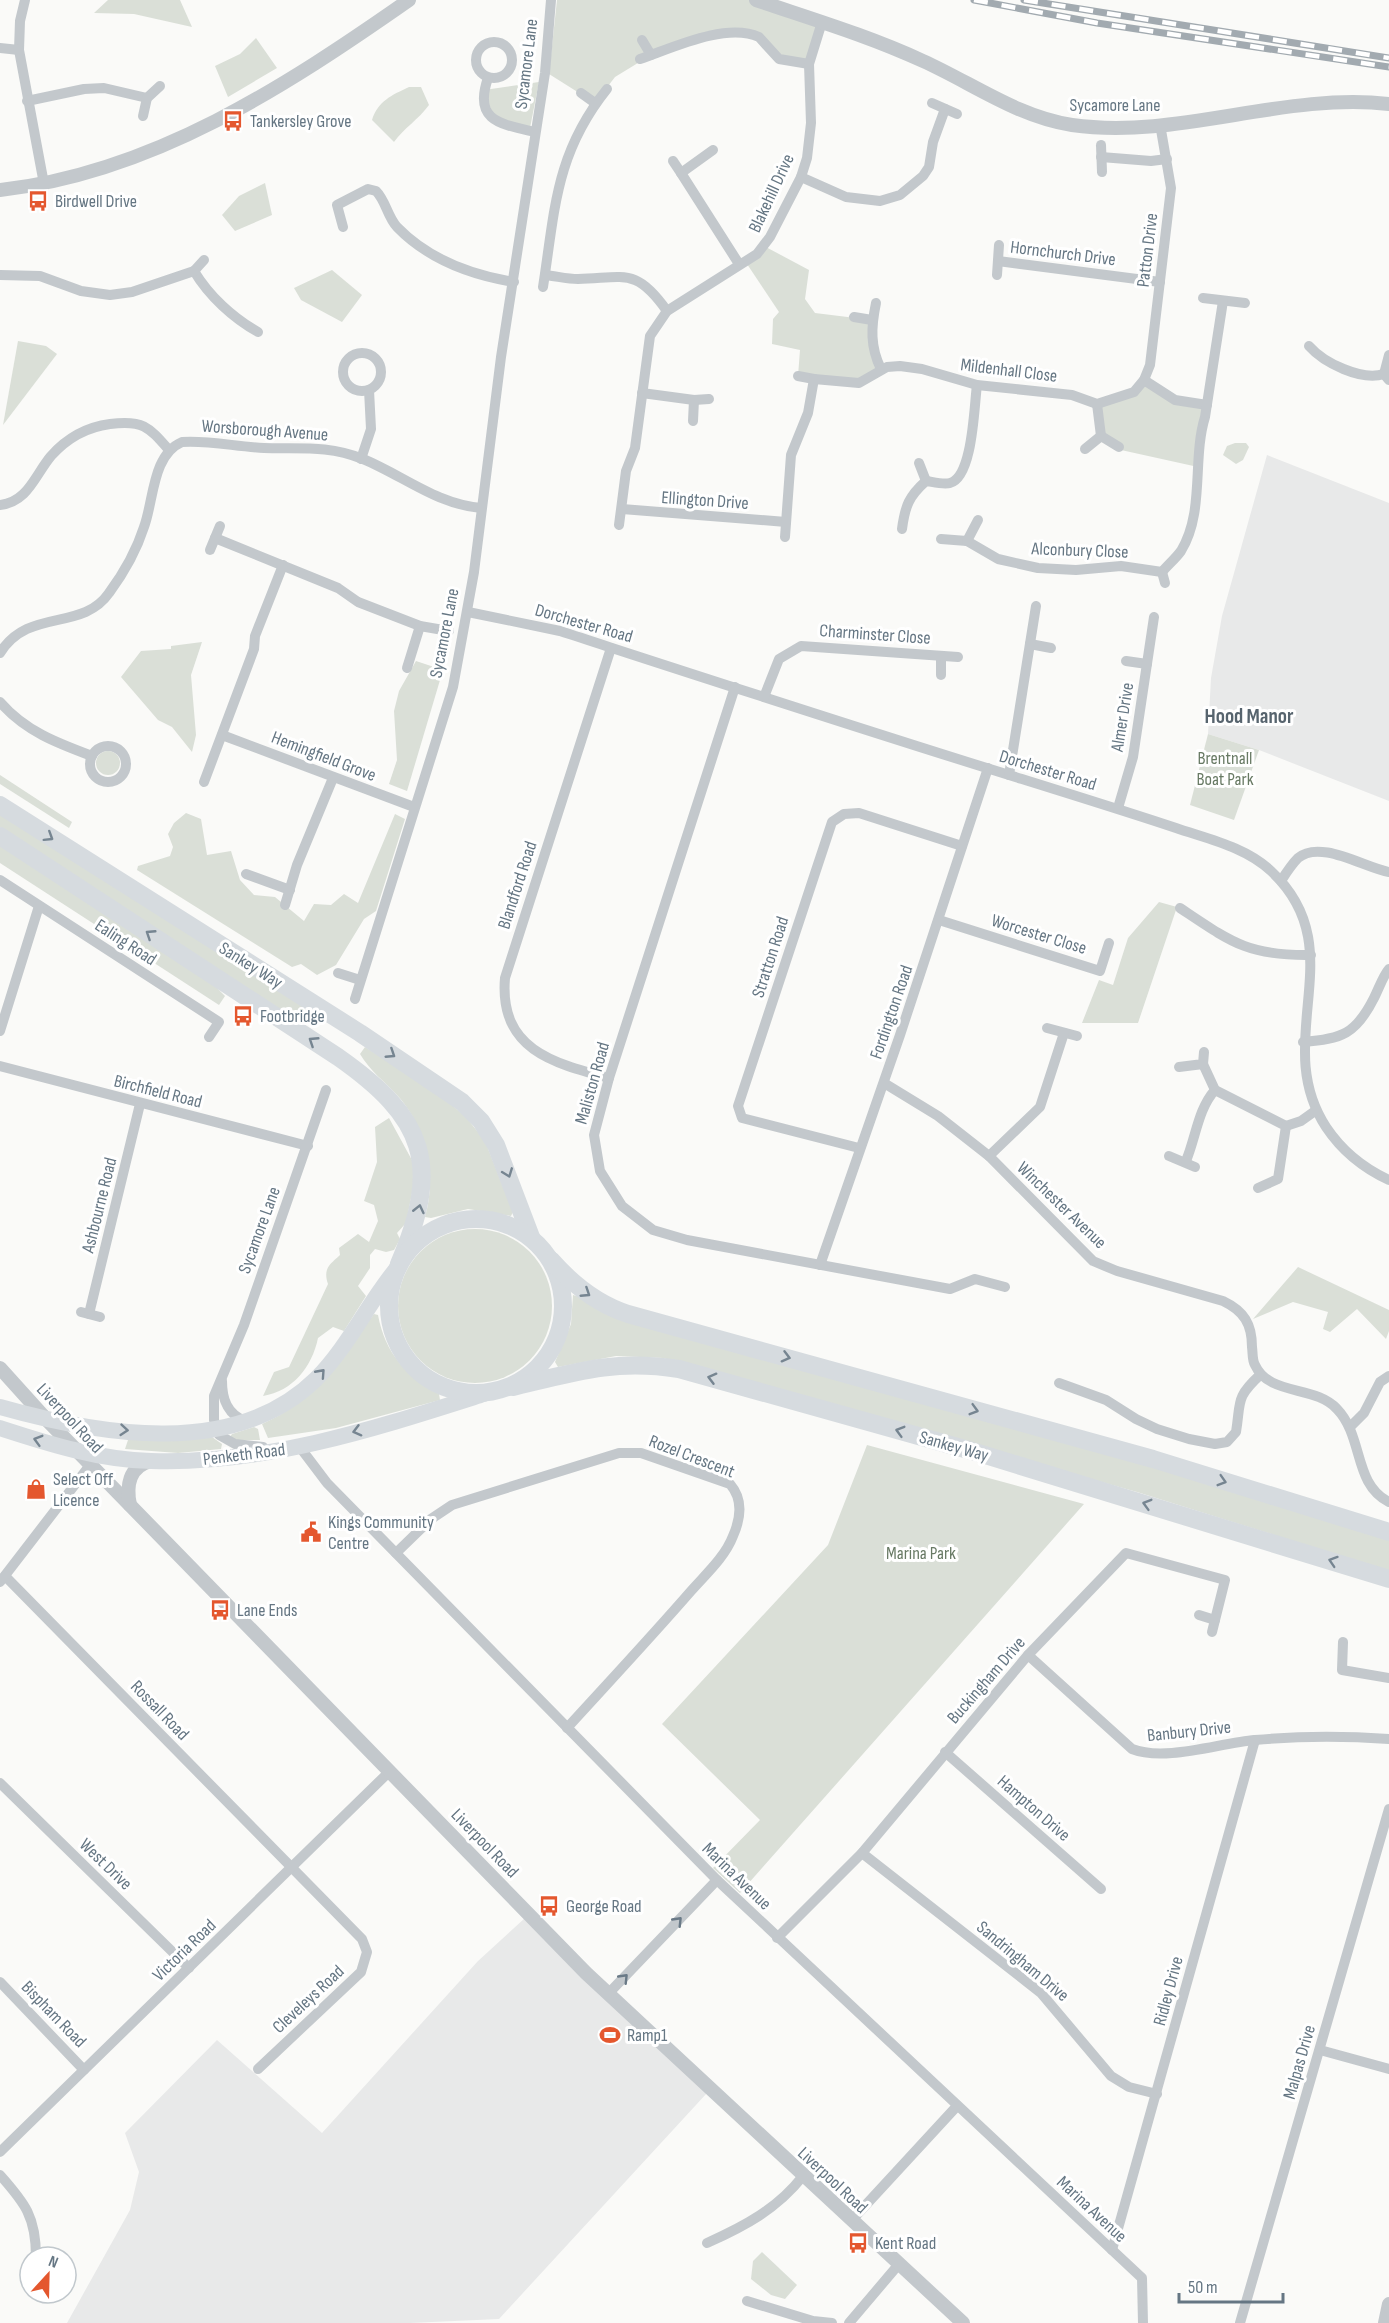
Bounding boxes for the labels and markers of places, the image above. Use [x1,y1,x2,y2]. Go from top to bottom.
bus stop icon: Tankersley Grove [221,109,245,133]
place label: Tankersley Grove [250,111,351,132]
bus stop icon: Birdwell Drive [26,189,50,213]
place label: Birdwell Drive [55,191,137,212]
bus stop icon: Footbridge [231,1004,255,1028]
place label: Footbridge [260,1006,325,1027]
place label: Select Off Licence [53,1469,114,1511]
shop icon: Select Off Licence [24,1477,48,1501]
place label: Kings Community Centre [328,1512,434,1554]
public building icon: Kings Community Centre [299,1520,323,1544]
bus stop icon: Lane Ends [208,1598,232,1622]
place label: Lane Ends [237,1600,297,1621]
bus stop icon: George Road [537,1894,561,1918]
place label: George Road [566,1896,642,1917]
sports icon: Ramp1 [598,2023,622,2047]
place label: Ramp1 [627,2025,668,2046]
bus stop icon: Kent Road [846,2231,870,2255]
place label: Kent Road [875,2233,936,2254]

